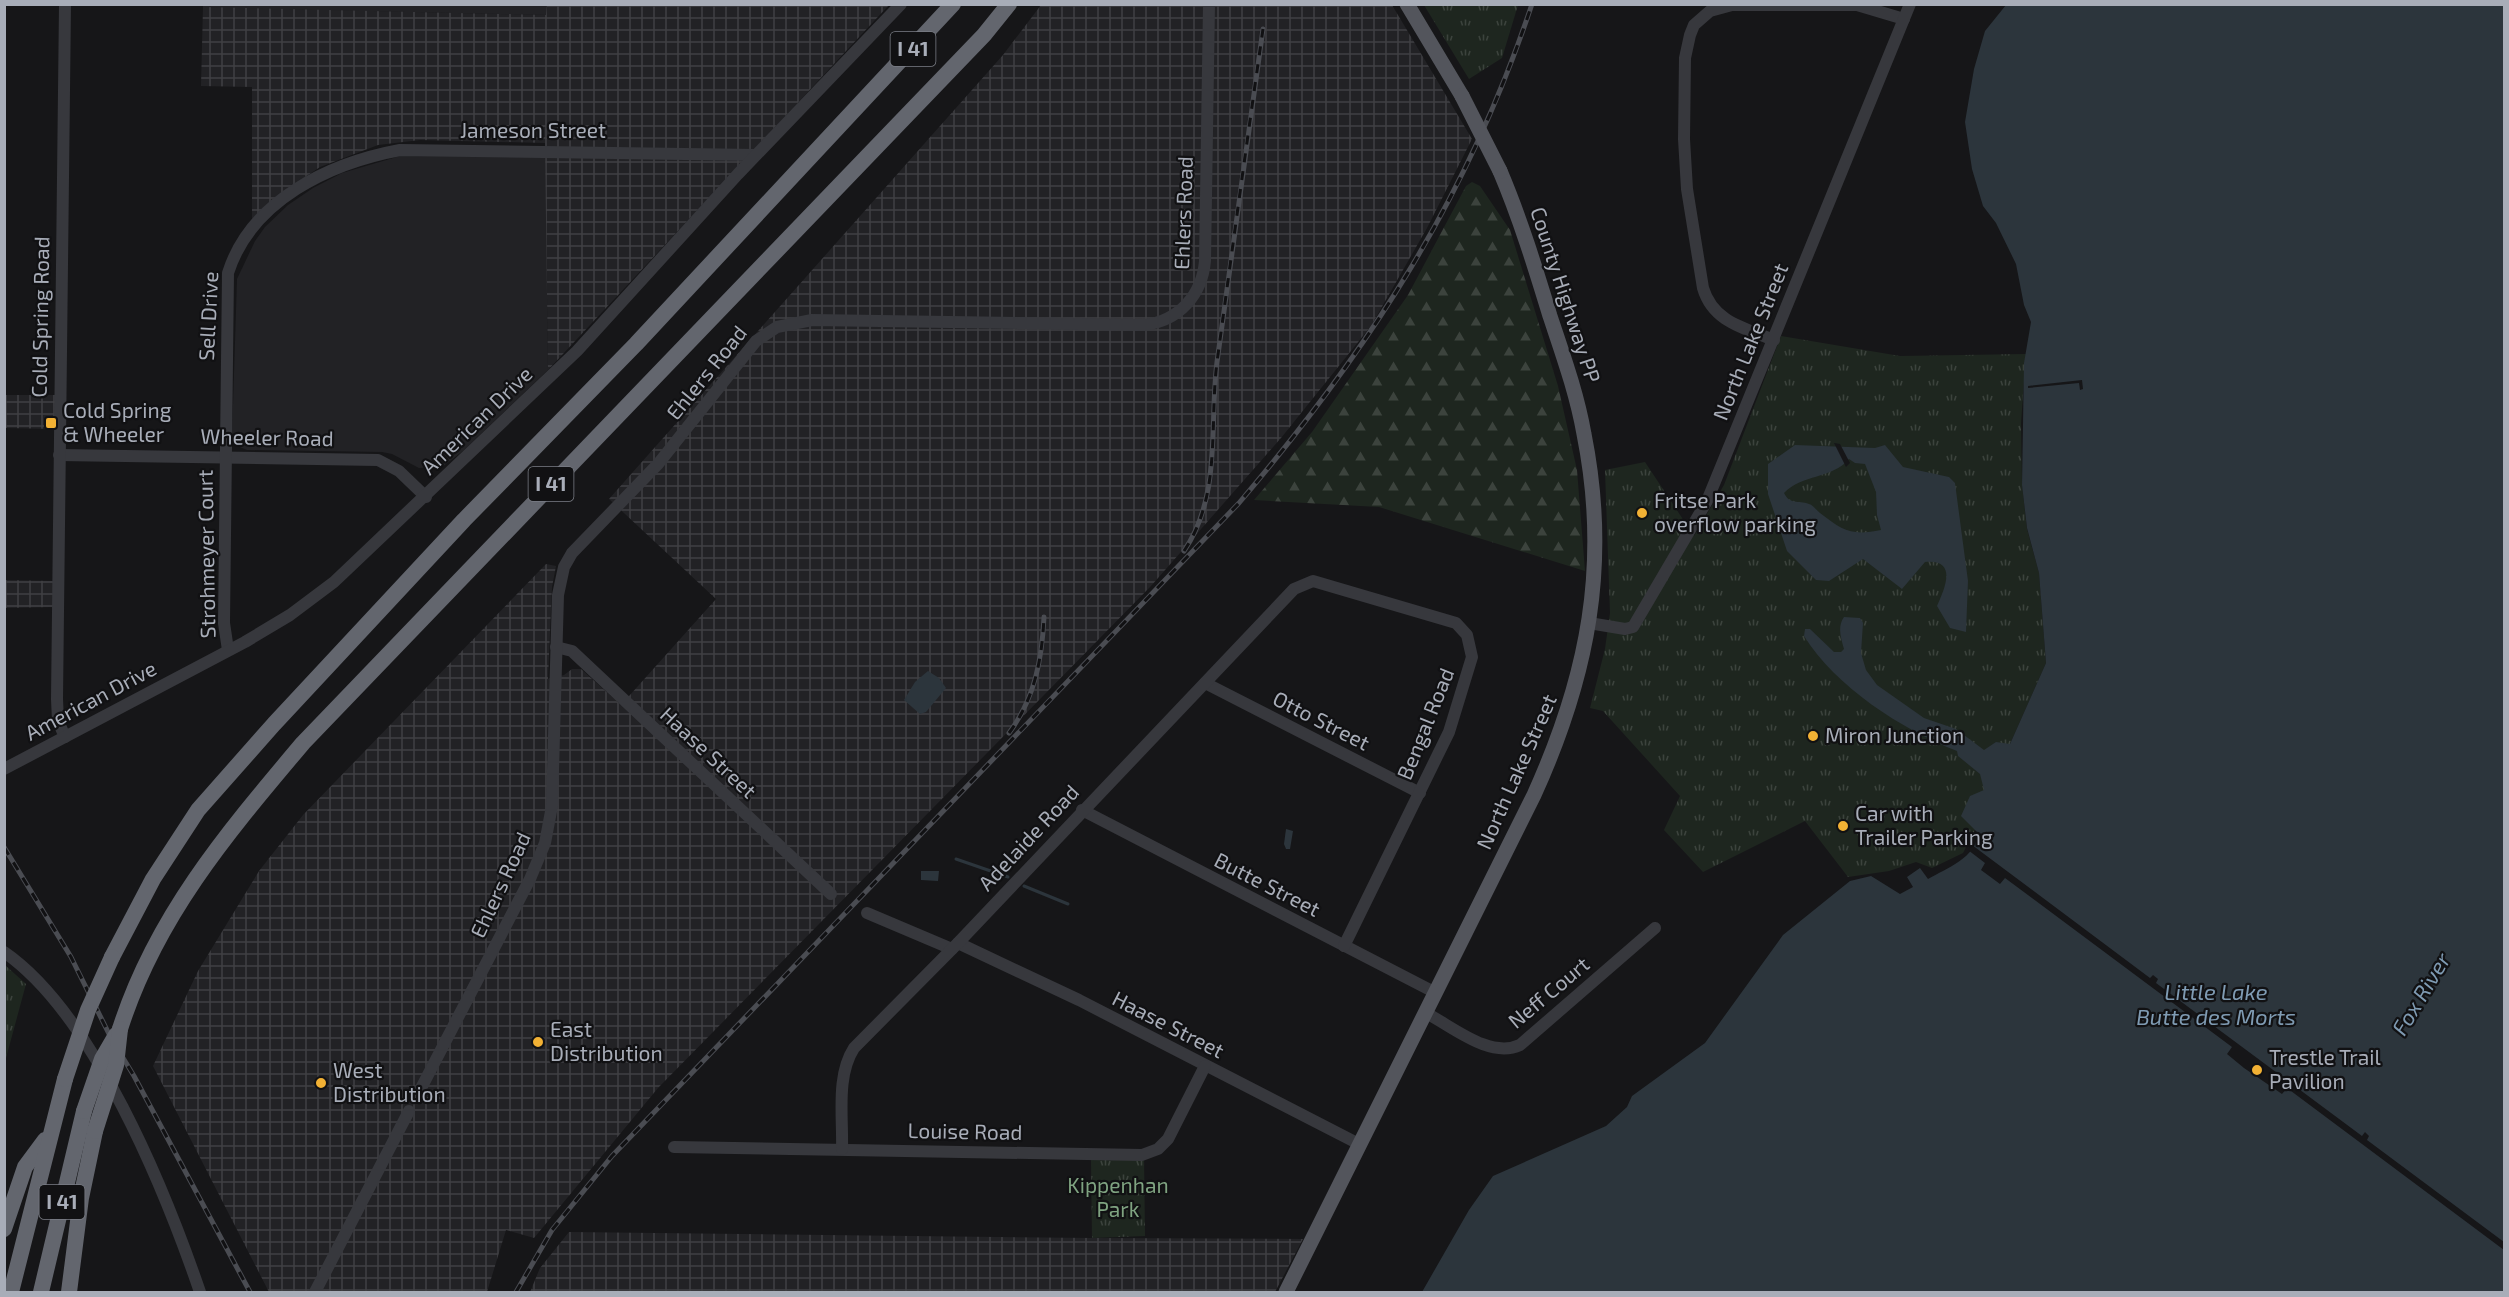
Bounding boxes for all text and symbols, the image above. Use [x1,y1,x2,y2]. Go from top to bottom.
road number: I 41 [890,32,936,66]
street label: Jameson Street [460,117,606,142]
street label: Ehlers Road [1168,156,1197,270]
street label: County Highway PP [1526,203,1607,386]
street label: Cold Spring Road [26,236,53,398]
street label: North Lake Street [1707,259,1792,424]
street label: Sell Drive [193,271,222,361]
street label: Ehlers Road [660,320,751,424]
street label: American Drive [415,361,537,479]
place label: Cold Spring & Wheeler [63,397,172,446]
marker: Cold Spring & Wheeler [44,416,58,430]
street label: Wheeler Road [200,423,334,450]
road number: I 41 [528,467,574,501]
street label: Strohmeyer Court [192,469,219,639]
place label: Fritse Park overflow parking [1654,487,1816,536]
marker: Fritse Park overflow parking [1635,506,1649,520]
street label: American Drive [20,655,160,745]
street label: Bengal Road [1391,664,1458,783]
street label: Otto Street [1269,685,1374,755]
street label: North Lake Street [1470,690,1561,853]
street label: Haase Street [656,701,762,803]
place label: Miron Junction [1825,722,1964,747]
marker: Miron Junction [1806,729,1820,743]
street label: Adelaide Road [972,779,1083,895]
place label: Car with Trailer Parking [1855,800,1993,849]
marker: Car with Trailer Parking [1836,819,1850,833]
street label: Ehlers Road [464,828,535,941]
street label: Butte Street [1211,846,1325,921]
water label: Fox River [2385,947,2455,1039]
street label: Neff Court [1502,951,1594,1033]
water label: Little Lake Butte des Morts [2136,978,2296,1029]
street label: Haase Street [1109,985,1229,1063]
place label: East Distribution [550,1016,663,1065]
marker: East Distribution [531,1035,545,1049]
place label: Trestle Trail Pavilion [2269,1044,2381,1093]
place label: West Distribution [333,1057,446,1106]
marker: Trestle Trail Pavilion [2250,1063,2264,1077]
marker: West Distribution [314,1076,328,1090]
street label: Louise Road [907,1117,1023,1144]
park label: Kippenhan Park [1067,1172,1169,1221]
road number: I 41 [40,1185,84,1219]

